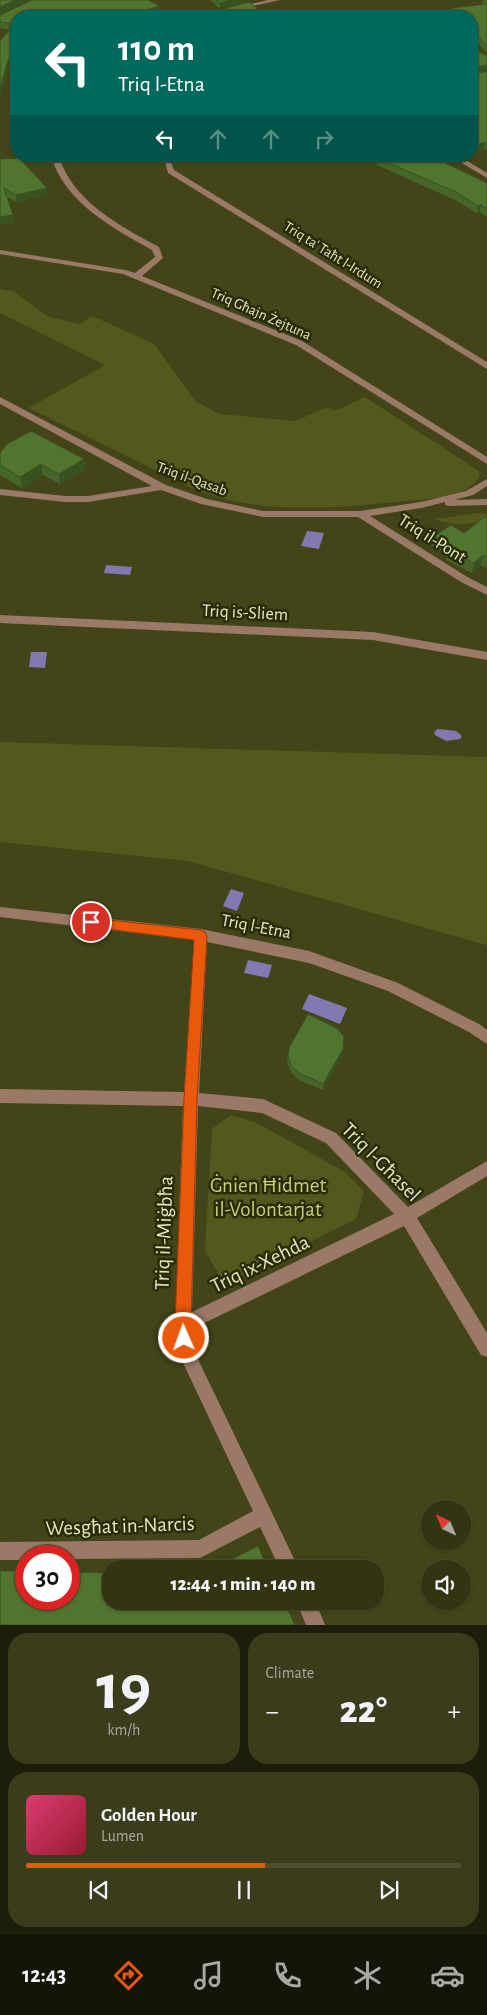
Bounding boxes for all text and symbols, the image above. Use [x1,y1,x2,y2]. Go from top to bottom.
icon: left [35,30,100,95]
text: 110 m [118,32,195,67]
text: Triq l-Etna [118,73,205,95]
icon: left [151,125,179,153]
icon: ahead [204,125,232,153]
icon: ahead [257,125,285,153]
icon: right [310,125,338,153]
street label: Triq ta' Taħt l-Irdum [281,219,385,291]
street label: Triq Għajn Żejtuna [209,283,314,343]
street label: Triq il-Qasab [155,459,229,499]
street label: Triq il-Pont [395,511,469,567]
street label: Triq is-Sliem [201,602,289,624]
pin [70,901,112,943]
icon: arrive [77,908,105,936]
street label: Triq l-Etna [219,911,293,943]
street label: Triq l-Għasel [337,1118,425,1206]
park label: Ġnien Ħidmet il-Volontarjat [210,1174,326,1220]
street label: Triq il-Miġbħa [152,1175,176,1290]
street label: Triq ix-Xehda [207,1231,313,1297]
position arrow [157,1311,209,1363]
north arrow [421,1500,471,1550]
map controls [421,1500,471,1610]
street label: Wesgħat in-Narcis [45,1513,195,1539]
speed limit sign: 30 [15,1545,80,1610]
button: sound [421,1560,471,1610]
text: 12:44 · 1 min · 140 m [171,1575,315,1594]
text: 19 [96,1656,151,1721]
text: Climate [266,1665,314,1681]
text: 22° [339,1692,387,1730]
text: − [266,1698,279,1726]
text: + [448,1698,461,1726]
text: km/h [107,1722,140,1738]
text: Golden Hour [101,1806,197,1825]
text: Lumen [101,1828,144,1844]
icon: previous [85,1876,113,1904]
icon: pause [230,1876,258,1904]
icon: next [375,1876,403,1904]
icon: directions [111,1958,146,1993]
icon: music [191,1958,226,1993]
icon: phone [270,1958,305,1993]
icon: climate [350,1958,385,1993]
icon: car [430,1958,465,1993]
text: 12:43 [22,1964,66,1986]

